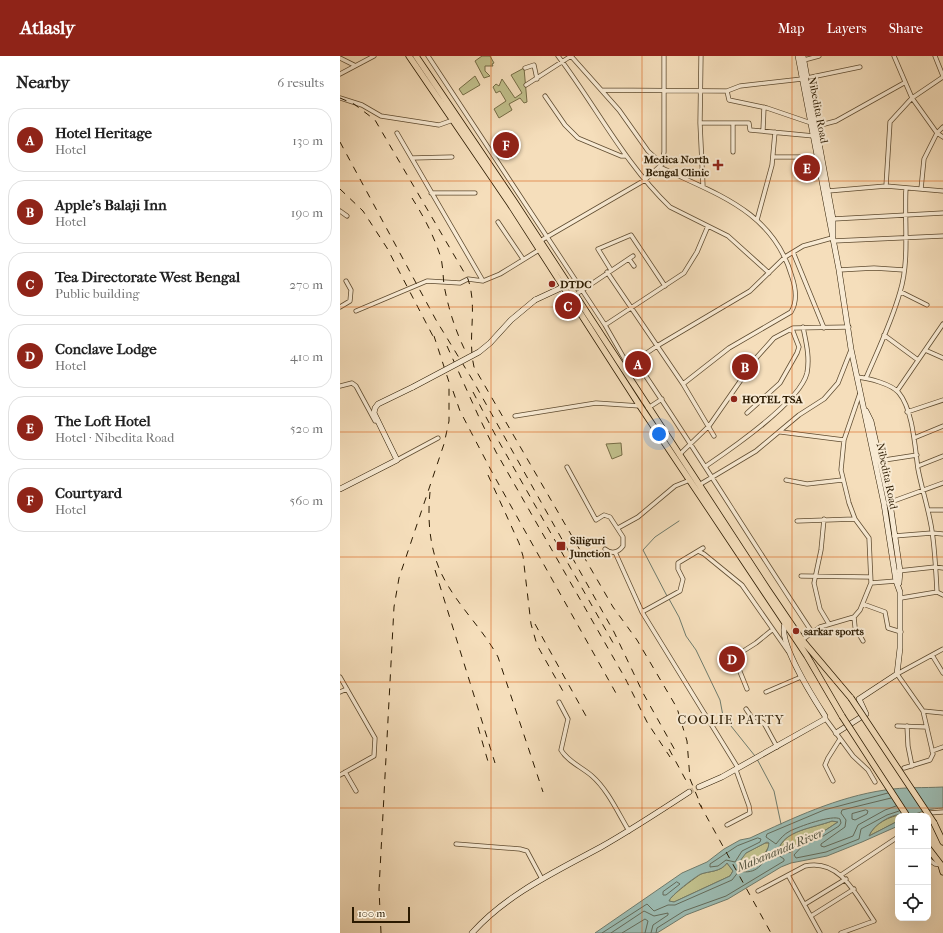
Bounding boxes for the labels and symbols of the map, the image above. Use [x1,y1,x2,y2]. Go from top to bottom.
street label: Nibedita Road [805,76,831,145]
pin: F [493,130,519,160]
place label: Medica North Bengal Clinic [643,153,710,179]
pin: E [794,153,820,183]
marker: Medica North Bengal Clinic [712,159,724,171]
place label: DTDC [559,278,592,291]
marker: DTDC [547,279,557,289]
pin: C [555,291,581,321]
pin: A [625,349,651,379]
pin: B [732,352,758,382]
place label: HOTEL TSA [742,393,803,406]
marker: HOTEL TSA [729,394,739,404]
your location [649,424,669,444]
street label: Nibedita Road [874,442,901,511]
place label: Siliguri Junction [569,534,611,560]
marker: Siliguri Junction [555,540,567,552]
place label: sarkar sports [804,625,864,638]
marker: sarkar sports [791,626,801,636]
pin: D [719,644,745,674]
district label: COOLIE PATTY [677,712,785,727]
water label: Mahananda River [734,825,827,875]
scale bar [352,905,410,924]

